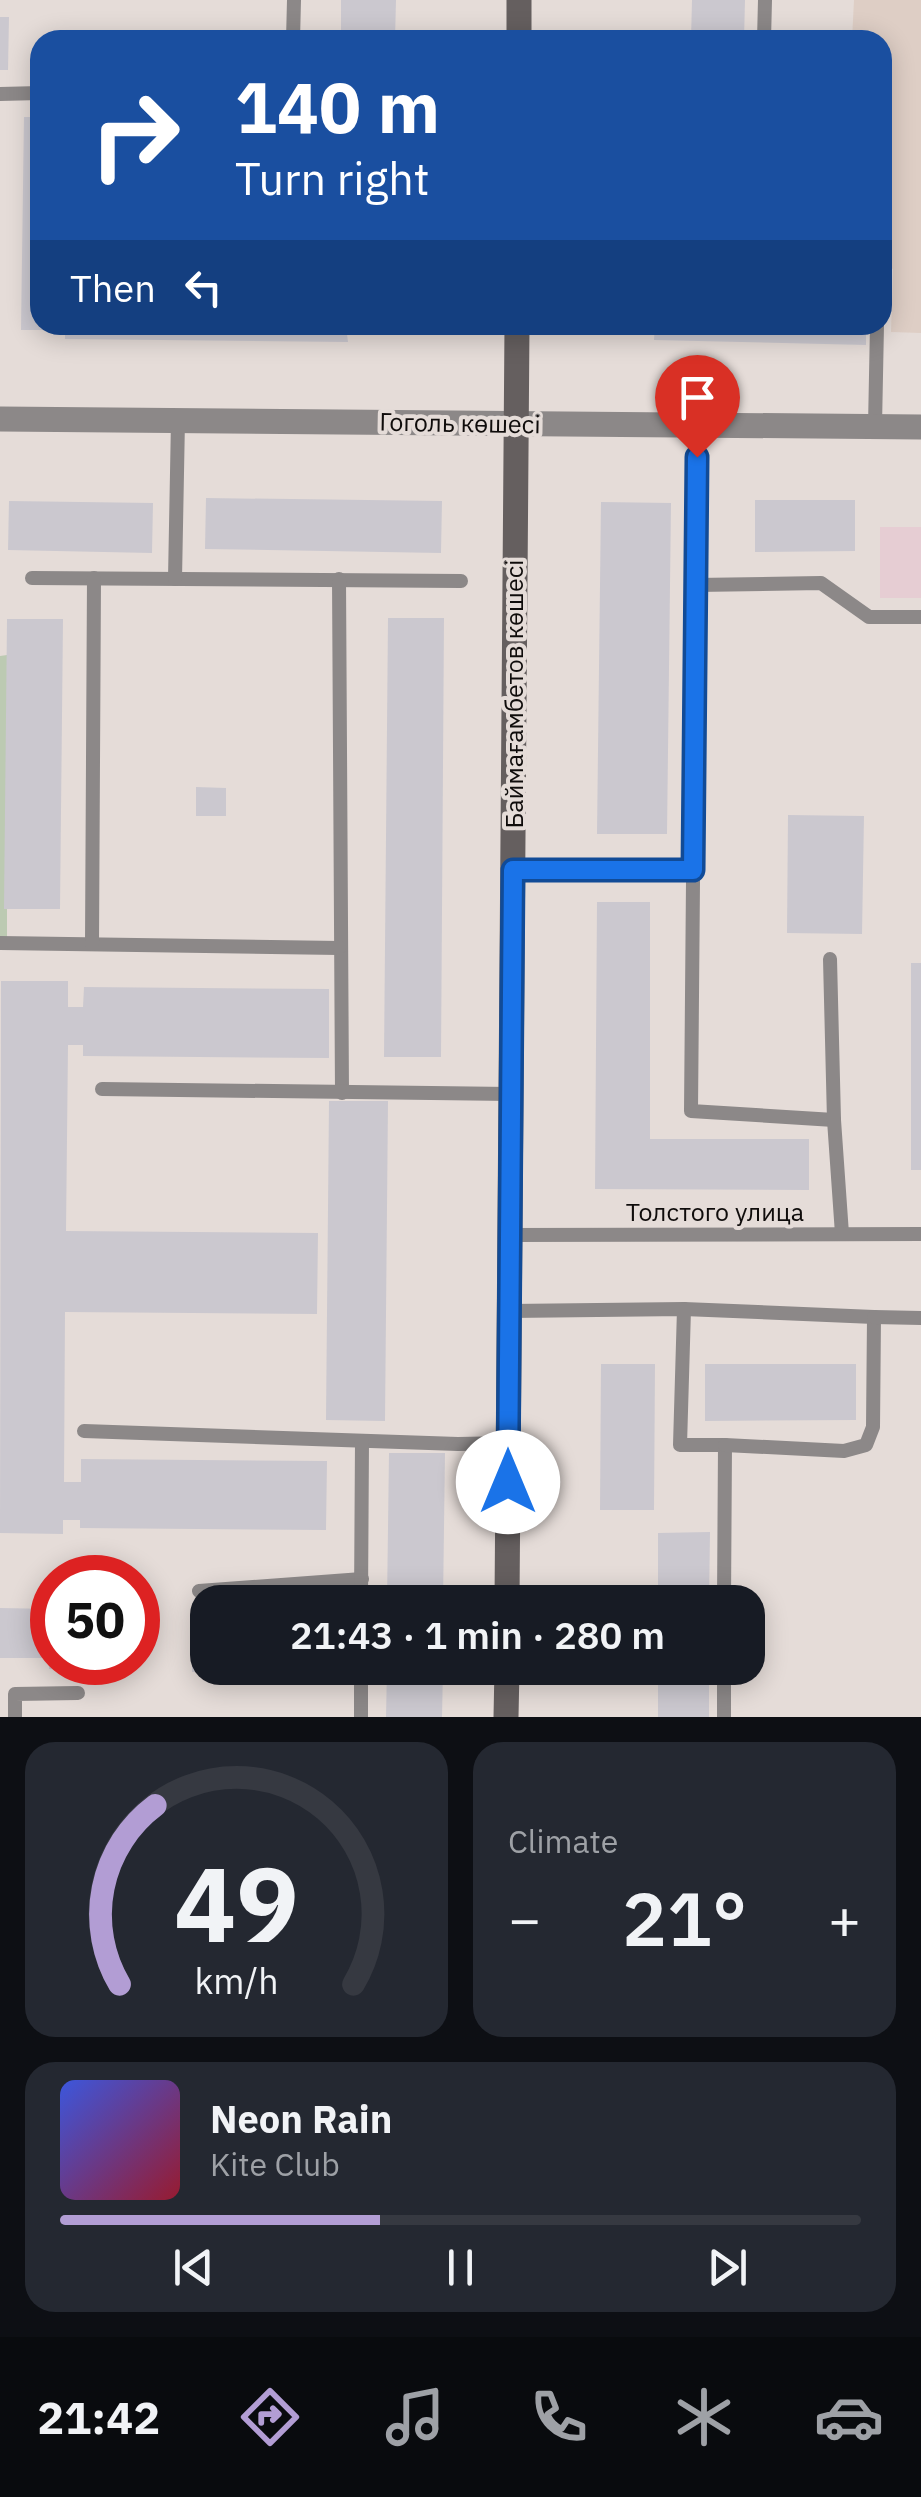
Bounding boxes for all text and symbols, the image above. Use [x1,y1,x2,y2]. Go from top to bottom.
text: 140 m [235,61,440,152]
icon: right [70,70,200,200]
text: Turn right [235,149,430,207]
icon: left [176,260,231,315]
text: Then [70,263,156,312]
pin [655,355,740,458]
icon: arrive [670,370,725,425]
street label: Гоголь көшесі [379,405,541,440]
street label: Баймағамбетов көшесі [497,559,530,829]
street label: Толстого улица [626,1195,804,1228]
position arrow [456,1430,560,1534]
speed limit sign: 50 [30,1555,160,1685]
text: 21:43 · 1 min · 280 m [290,1610,665,1659]
text: Climate [508,1820,618,1862]
text: 49 [174,1835,299,1971]
text: 21° [622,1869,747,1967]
text: − [508,1883,541,1954]
text: + [828,1883,861,1954]
text: km/h [194,1957,279,2004]
text: Neon Rain [210,2094,392,2143]
text: Kite Club [210,2143,340,2185]
icon: previous [166,2240,221,2295]
icon: pause [433,2240,488,2295]
icon: next [700,2240,755,2295]
icon: directions [235,2382,305,2452]
icon: music [380,2382,450,2452]
icon: phone [524,2382,594,2452]
icon: climate [669,2382,739,2452]
icon: car [814,2382,884,2452]
text: 21:42 [37,2388,160,2446]

